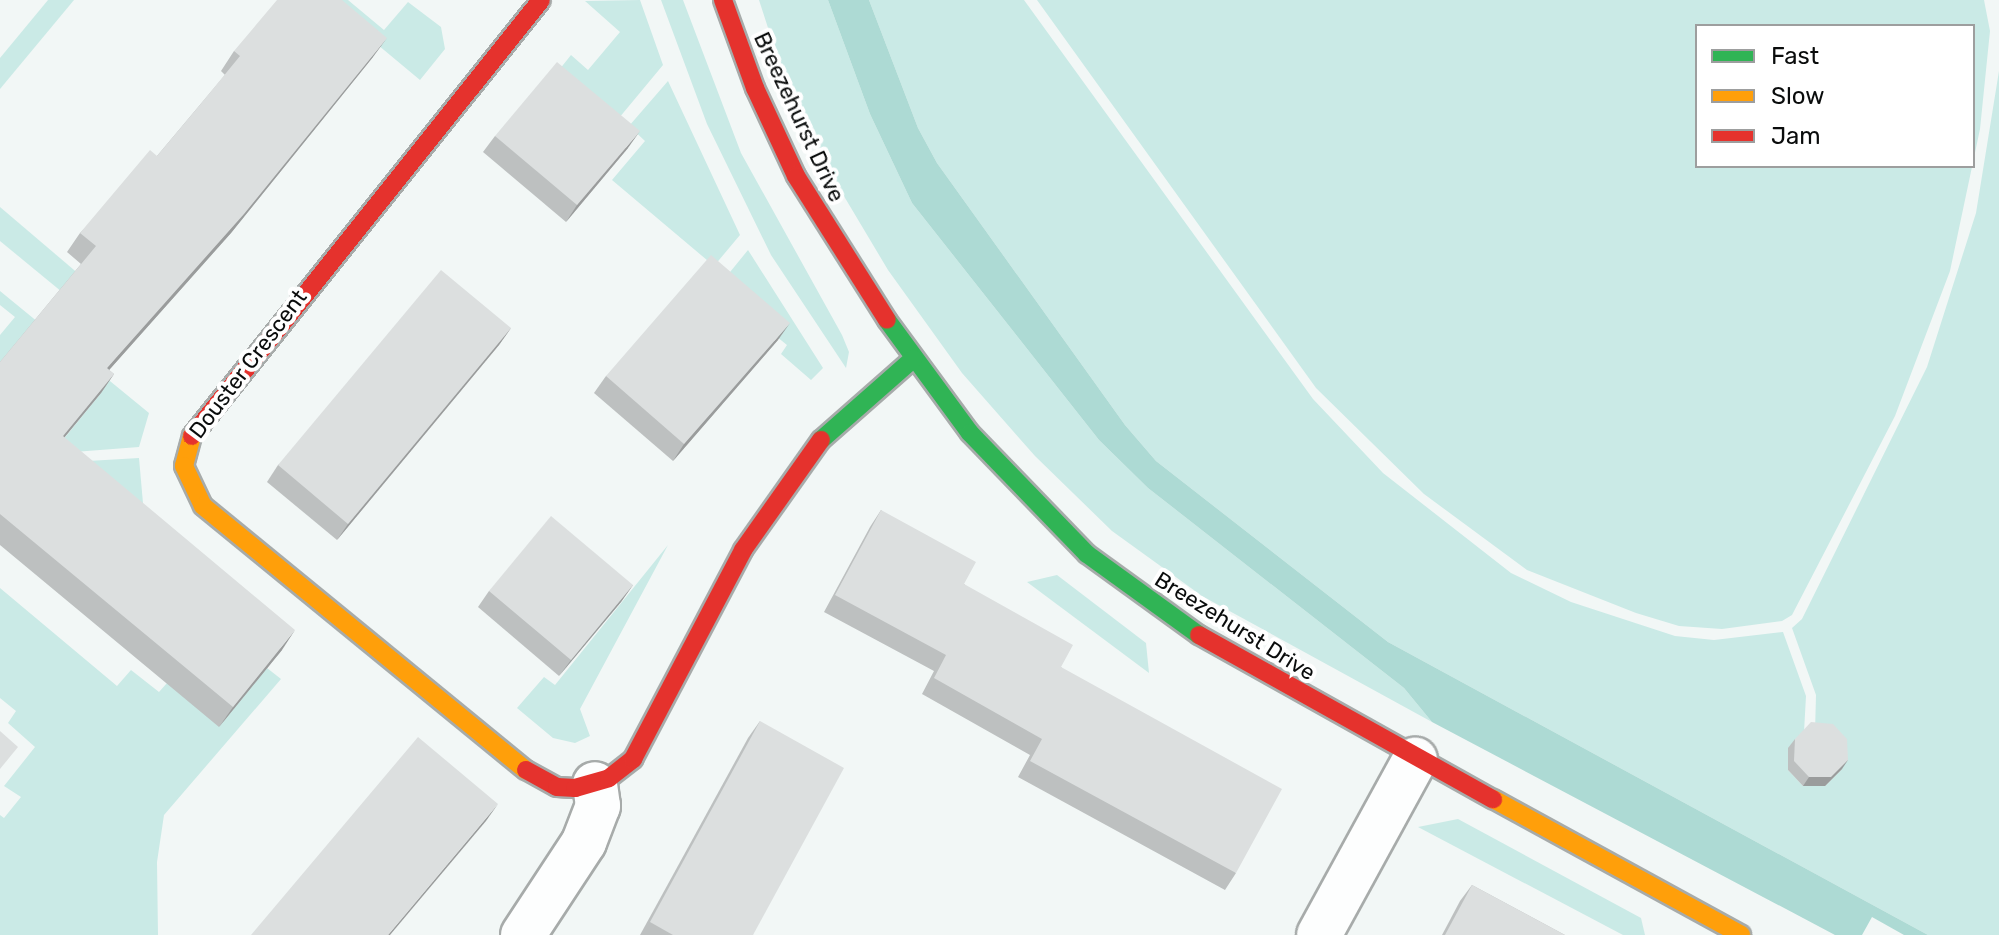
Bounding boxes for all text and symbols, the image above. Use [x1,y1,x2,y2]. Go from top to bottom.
legend [1695,24,1975,168]
street label: Breezehurst Drive [748,28,850,206]
text: Fast [1771,42,1819,70]
text: Slow [1771,82,1824,110]
text: Jam [1771,122,1821,150]
street label: Douster Crescent [183,284,313,444]
street label: Breezehurst Drive [1150,566,1320,686]

